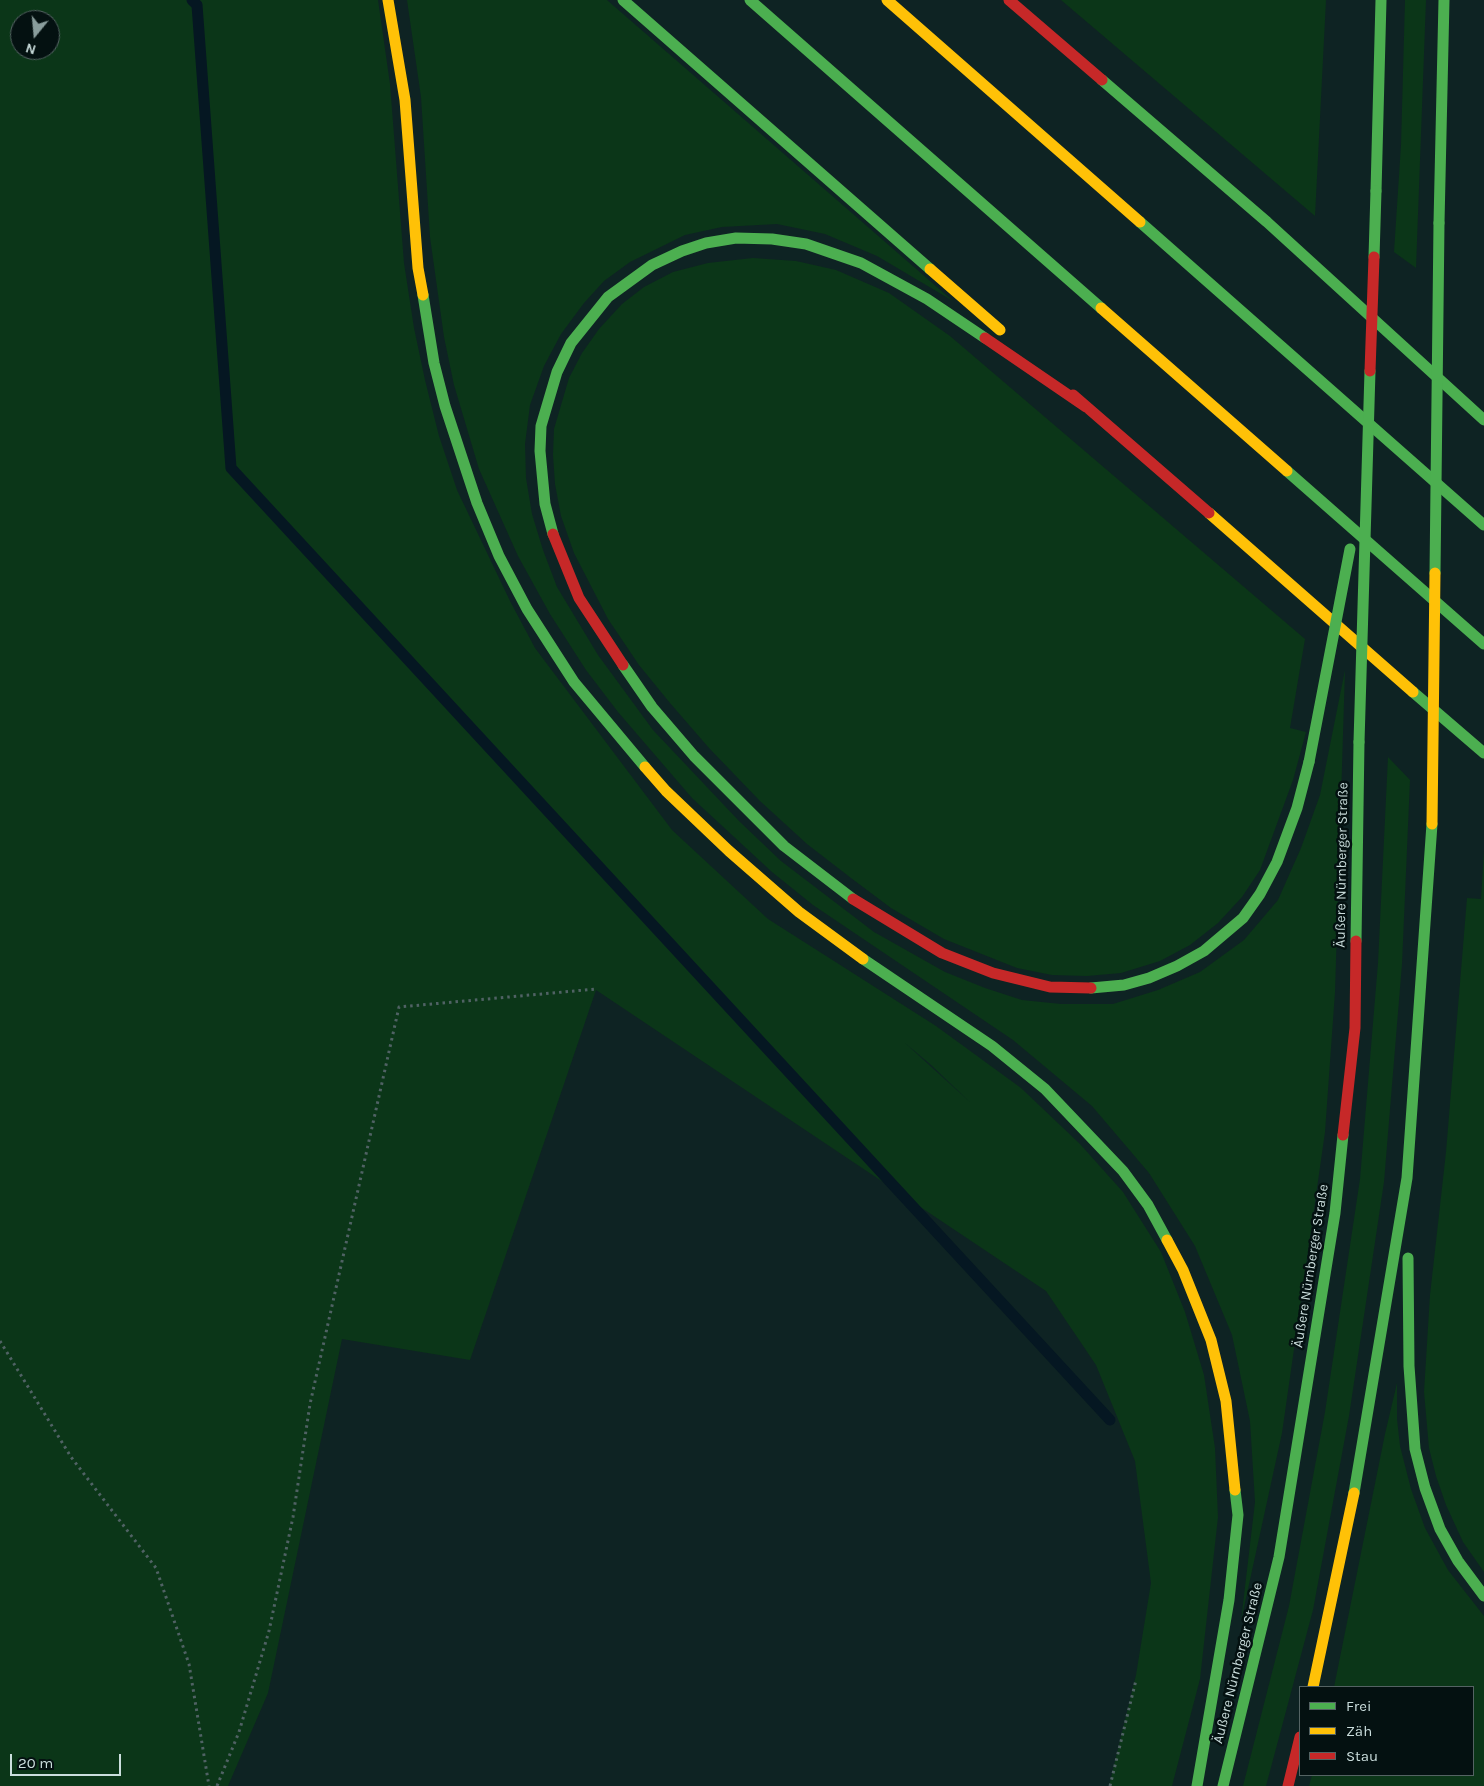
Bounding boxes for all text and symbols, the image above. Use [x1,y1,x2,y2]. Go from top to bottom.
north arrow [10,10,60,60]
text: N [23,39,38,58]
street label: Äußere Nürnberger Straße [1332,782,1352,948]
street label: Äußere Nürnberger Straße [1290,1183,1332,1349]
street label: Äußere Nürnberger Straße [1210,1581,1266,1745]
legend [1299,1686,1474,1776]
text: Frei [1346,1697,1371,1715]
text: Zäh [1346,1722,1372,1740]
scale bar [12,1744,124,1776]
text: Stau [1346,1747,1378,1765]
text: 20 m [18,1754,53,1772]

